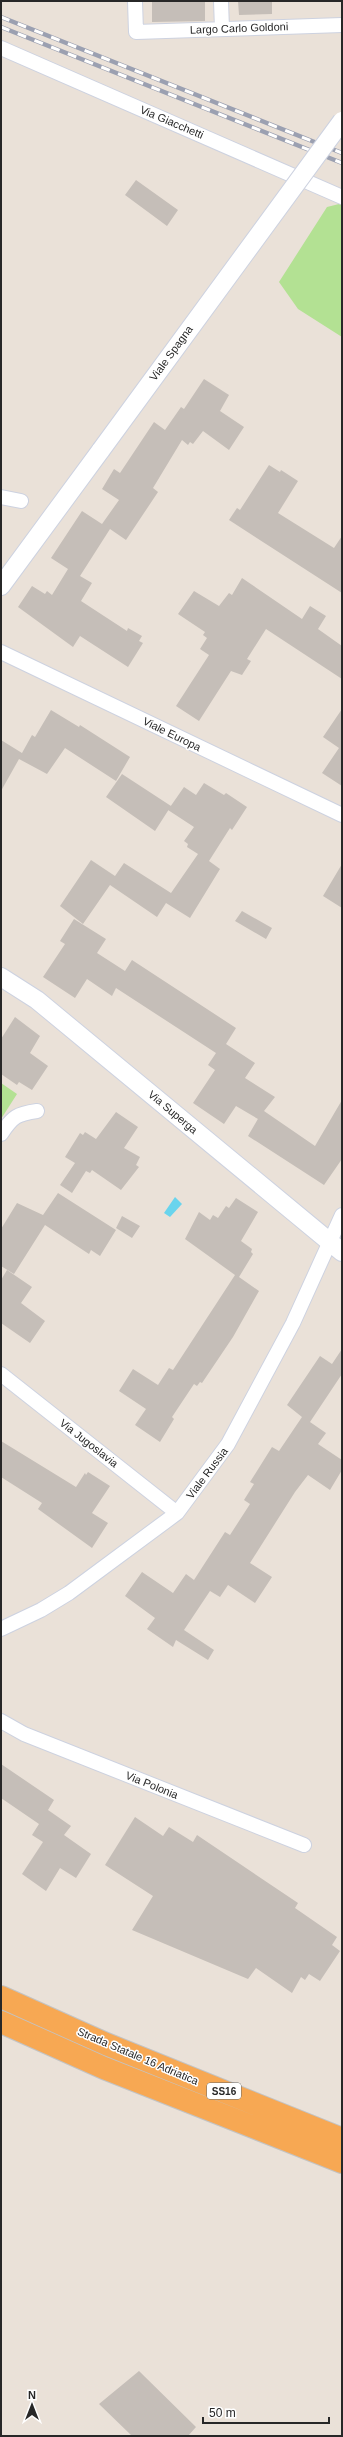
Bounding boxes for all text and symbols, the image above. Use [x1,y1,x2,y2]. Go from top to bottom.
street label: Largo Carlo Goldoni [190,20,288,36]
street label: Via Giacchetti [139,103,205,141]
street label: Viale Spagna [147,322,196,383]
street label: Viale Europa [141,715,204,754]
street label: Via Superga [146,1088,201,1137]
street label: Via Jugoslavia [57,1416,121,1470]
street label: Viale Russia [184,1444,231,1501]
street label: Via Polonia [124,1769,181,1801]
street label: Strada Statale 16 Adriatica [76,2025,201,2087]
road number: SS16 [207,2083,241,2099]
north arrow [12,2385,52,2425]
text: N [28,2389,36,2401]
scale bar [203,2399,329,2425]
text: 50 m [209,2406,236,2420]

